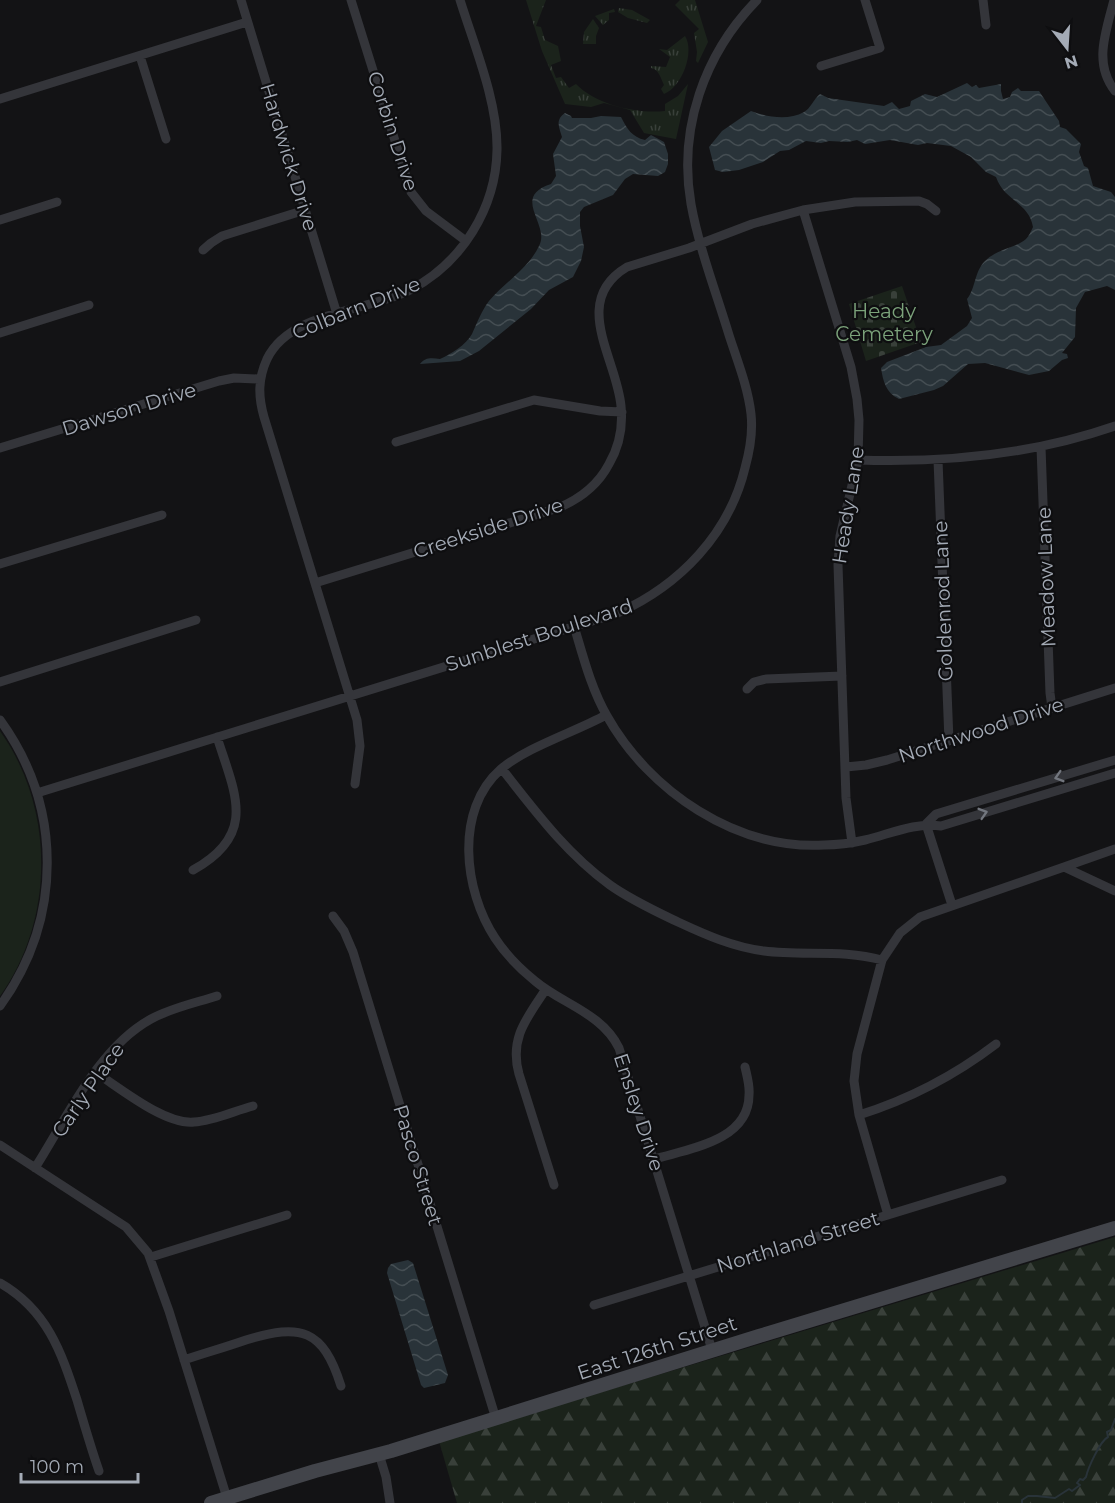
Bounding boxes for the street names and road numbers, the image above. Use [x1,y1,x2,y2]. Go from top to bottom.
street label: Corbin Drive [362,68,424,194]
street label: Hardwick Drive [255,80,323,234]
street label: Colbarn Drive [288,271,424,345]
street label: Dawson Drive [59,377,199,441]
street label: Heady Lane [827,445,869,565]
street label: Creekside Drive [410,492,566,564]
street label: Meadow Lane [1032,506,1060,648]
street label: Goldenrod Lane [928,520,958,682]
street label: Sunblest Boulevard [442,593,636,677]
street label: Northwood Drive [895,692,1067,768]
street label: Carly Place [47,1038,129,1142]
street label: Ensley Drive [609,1050,669,1174]
street label: Pasco Street [388,1102,448,1228]
street label: Northland Street [714,1206,882,1278]
street label: East 126th Street [574,1311,740,1385]

